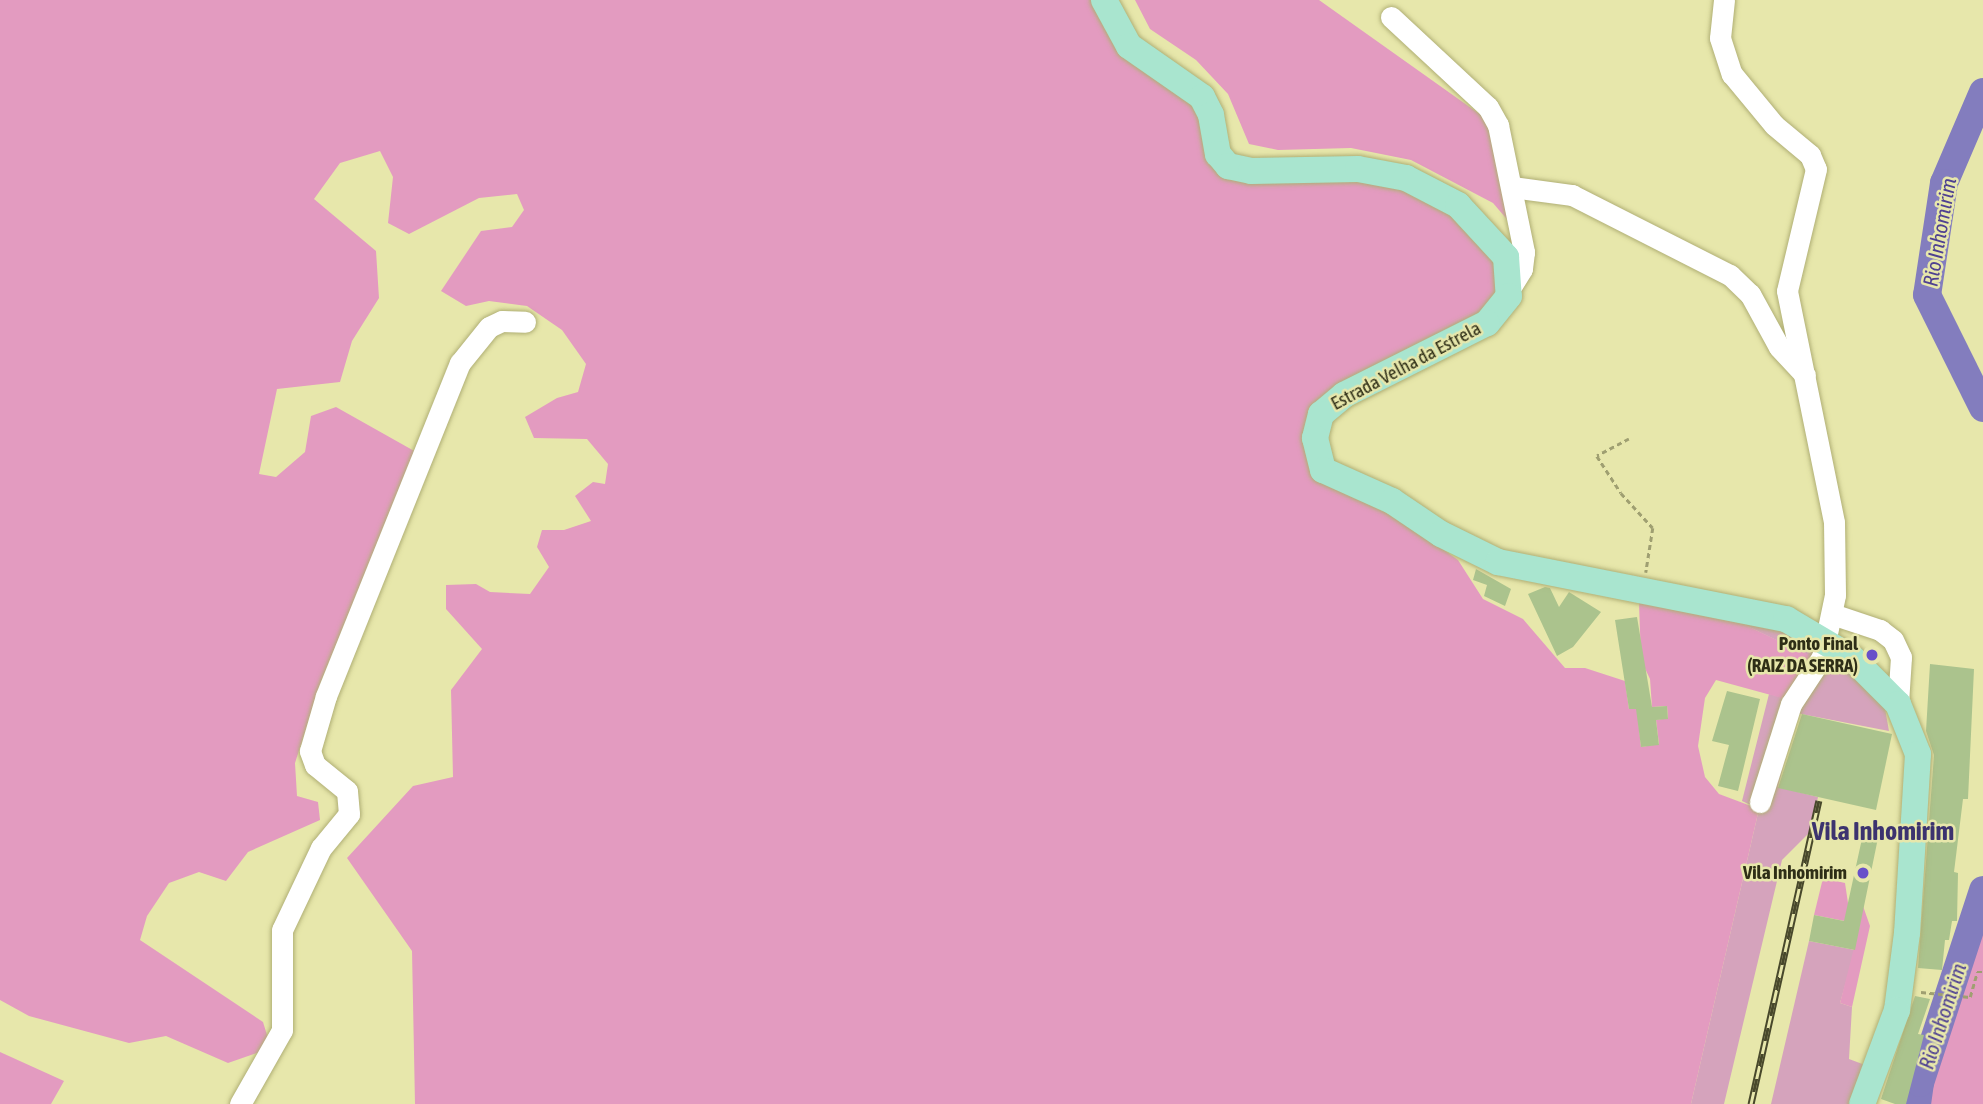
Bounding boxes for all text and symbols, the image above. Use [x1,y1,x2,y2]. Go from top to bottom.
water label: Rio Inhomirim [1917,176,1961,288]
street label: Estrada Velha da Estrela [1327,317,1485,415]
place label: Ponto Final (RAIZ DA SERRA) [1747,633,1858,677]
marker: Ponto Final (RAIZ DA SERRA) [1864,647,1880,663]
district label: Vila Inhomirim [1812,816,1954,848]
place label: Vila Inhomirim [1743,862,1847,884]
marker: Vila Inhomirim [1853,863,1873,883]
water label: Rio Inhomirim [1913,960,1971,1072]

